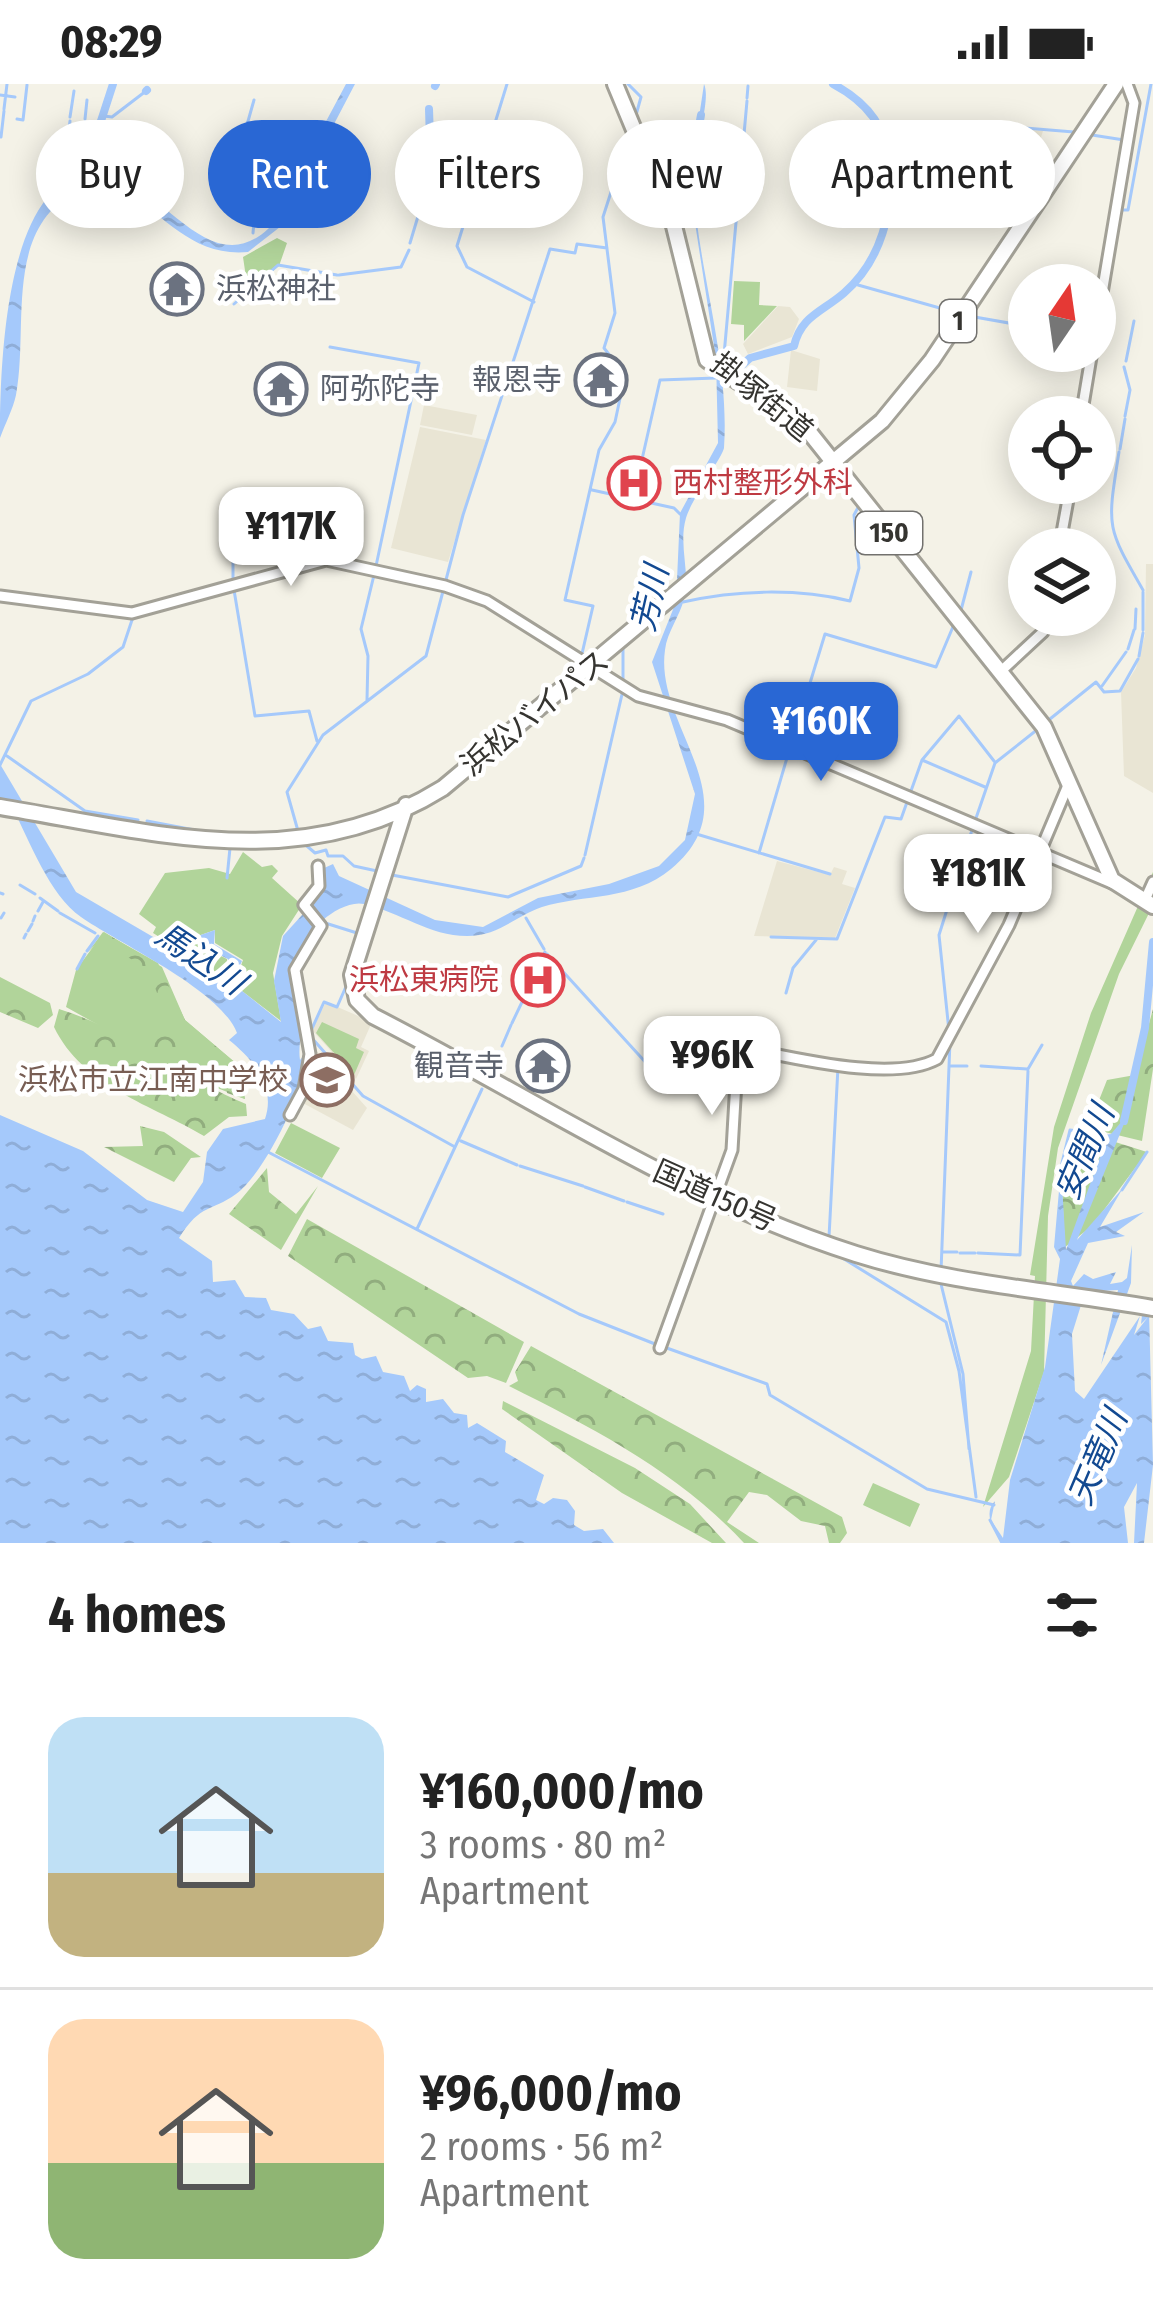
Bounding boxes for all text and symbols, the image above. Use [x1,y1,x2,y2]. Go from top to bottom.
text: 08:29 [60,15,163,69]
chip: Buy [36,120,184,228]
chip: Rent [208,120,371,228]
chip: Filters [395,120,583,228]
chip: New [607,120,765,228]
chip: Apartment [789,120,1055,228]
temple icon: 浜松神社 [149,261,205,317]
north arrow [1008,264,1116,372]
map controls [1008,264,1116,636]
place label: 浜松神社 [216,271,336,307]
road number: 1 [940,300,976,342]
street label: 掛塚街道 [704,345,820,449]
temple icon: 報恩寺 [573,352,629,408]
temple icon: 阿弥陀寺 [253,361,309,417]
place label: 報恩寺 [472,362,562,398]
place label: 阿弥陀寺 [320,371,440,407]
button: locate [1008,396,1116,504]
hospital icon: 西村整形外科 [606,455,662,511]
place label: 西村整形外科 [673,465,853,501]
pin: ¥117K [207,487,375,589]
text: ¥117K [246,503,336,549]
road number: 150 [856,512,922,554]
button: layers [1008,528,1116,636]
water label: 芳川 [623,559,678,635]
street label: 浜松バイパス [454,643,616,783]
pin: ¥160K [737,682,905,784]
text: ¥160K [771,698,871,744]
pin: ¥181K [894,834,1062,936]
text: ¥181K [931,850,1025,896]
water label: 馬込川 [148,915,255,1005]
hospital icon: 浜松東病院 [510,952,566,1008]
place label: 浜松東病院 [349,962,499,998]
pin: ¥96K [641,1016,783,1118]
text: ¥96K [671,1032,753,1078]
temple icon: 観音寺 [515,1038,571,1094]
place label: 観音寺 [414,1048,504,1084]
school or university icon: 浜松市立江南中学校 [299,1052,355,1108]
place label: 浜松市立江南中学校 [18,1062,288,1098]
water label: 安間川 [1047,1096,1124,1206]
street label: 国道150号 [648,1153,782,1239]
water label: 天竜川 [1060,1401,1137,1511]
icon: filters [1039,1582,1105,1648]
text: 4 homes [48,1584,226,1646]
text: ¥160,000/mo [420,1760,704,1822]
icon: home [144,1765,288,1909]
text: 3 rooms · 80 m² [420,1822,666,1868]
text: Apartment [420,1868,589,1914]
text: ¥96,000/mo [420,2062,681,2124]
icon: home [144,2067,288,2211]
text: 2 rooms · 56 m² [420,2124,663,2170]
text: Apartment [420,2170,589,2216]

